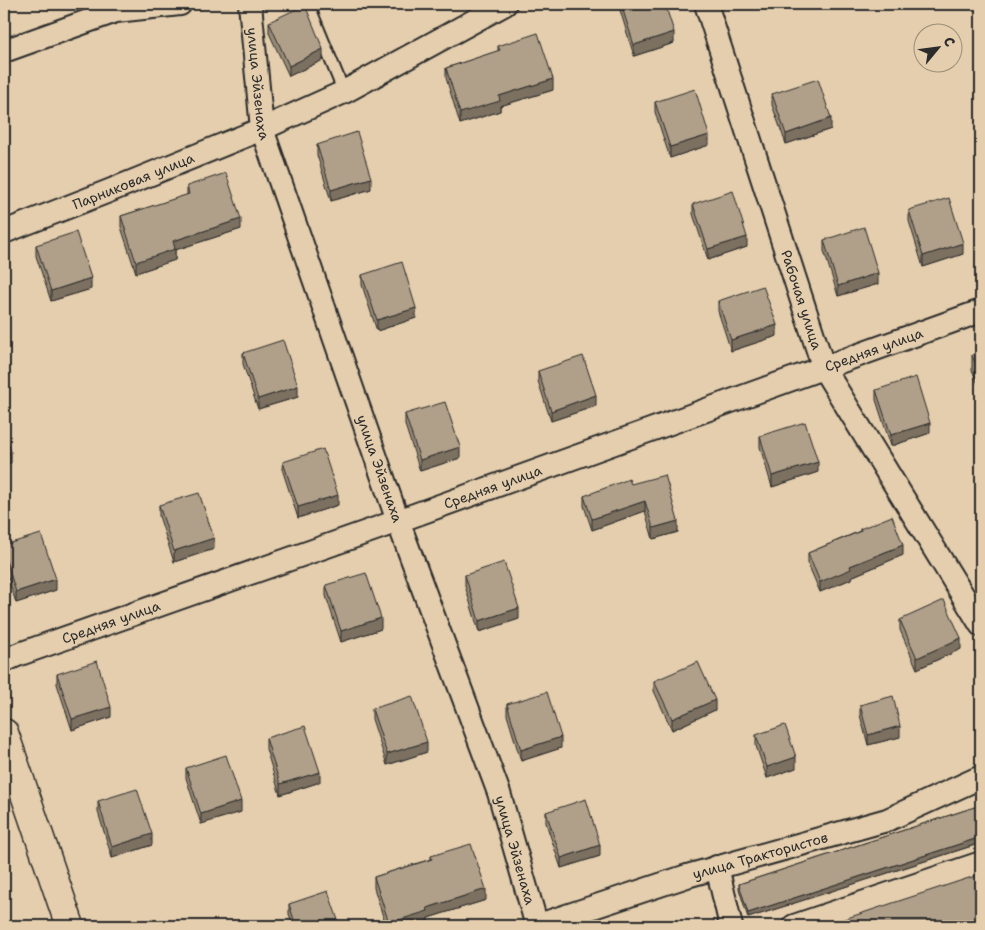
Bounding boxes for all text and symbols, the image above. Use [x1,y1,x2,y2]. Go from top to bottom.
north arrow [912,22,962,72]
street label: улица Эйзенаха [243,27,274,142]
text: С [939,34,959,50]
street label: Парниковая улица [70,148,197,213]
street label: Рабочая улица [777,248,826,352]
street label: Средняя улица [822,324,926,376]
street label: улица Эйзенаха [353,412,407,525]
street label: Средняя улица [441,461,545,513]
street label: Средняя улица [59,596,163,648]
street label: улица Эйзенаха [491,793,540,907]
street label: улица Трактористов [690,828,830,883]

